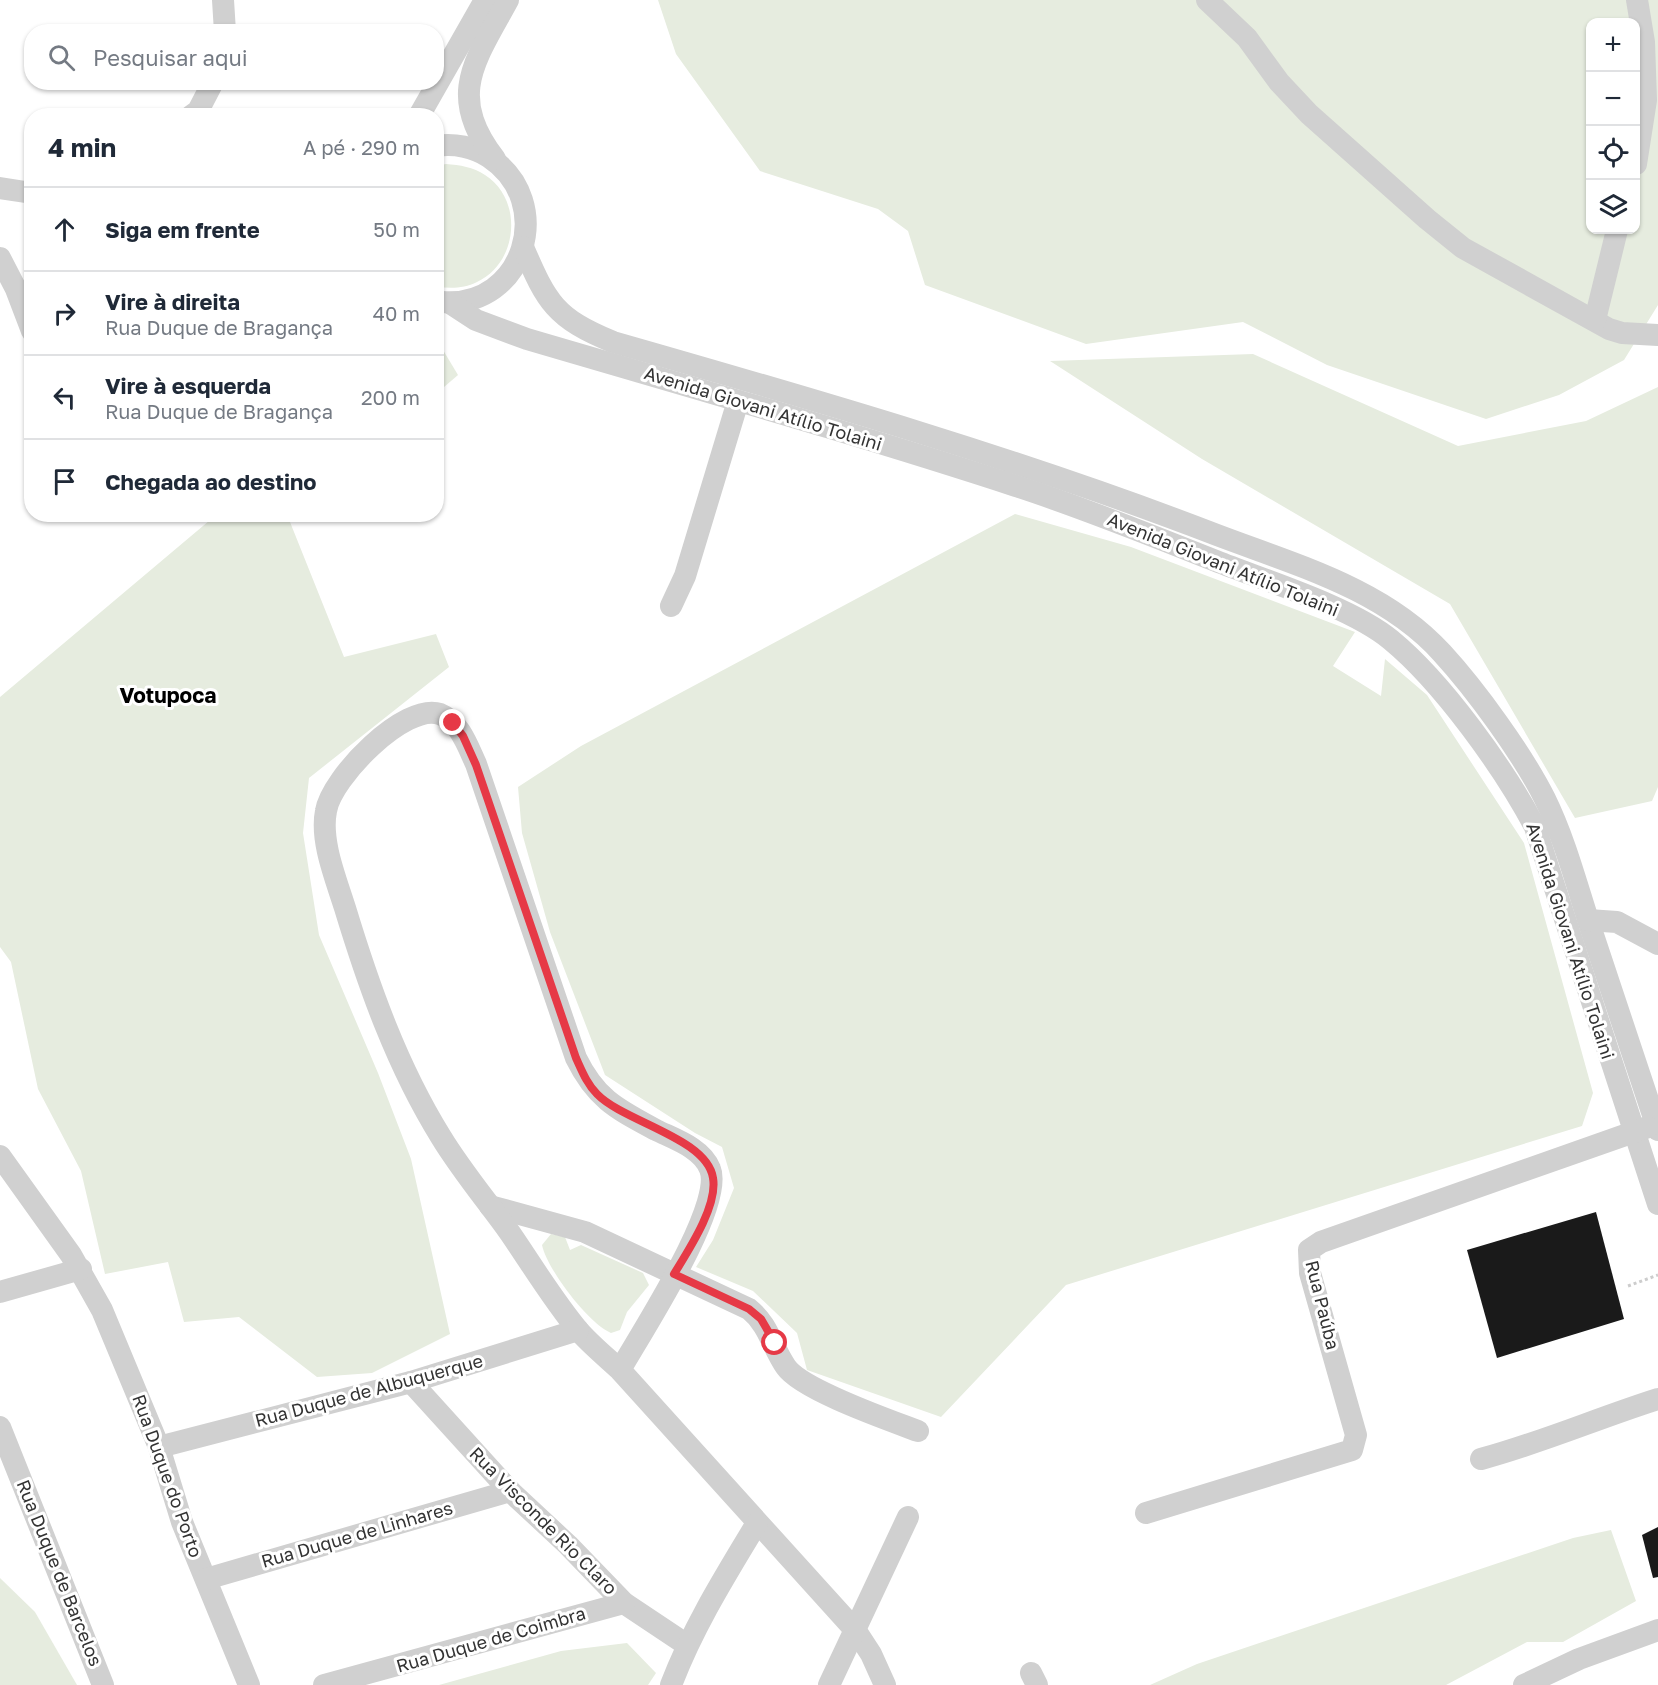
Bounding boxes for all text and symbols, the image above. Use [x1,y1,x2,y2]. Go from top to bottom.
map controls [1586,18,1640,234]
button: + [1586,18,1640,72]
search box [24,24,444,90]
icon: search [45,41,78,74]
text: Pesquisar aqui [93,44,248,71]
button: − [1586,72,1640,126]
button: locate [1586,126,1640,180]
text: 4 min [48,132,116,163]
text: A pé · 290 m [303,135,420,159]
button: layers [1586,180,1640,234]
icon: ahead [48,213,81,246]
text: Siga em frente [105,216,260,243]
text: 50 m [373,217,420,241]
text: Vire à direita [105,288,240,315]
icon: right [48,297,81,330]
text: 40 m [373,301,420,325]
text: Rua Duque de Bragança [105,315,333,339]
street label: Avenida Giovani Atílio Tolaini [642,361,885,455]
text: Vire à esquerda [105,372,271,399]
icon: left [48,381,81,414]
text: 200 m [361,385,420,409]
text: Rua Duque de Bragança [105,399,333,423]
icon: arrive [48,465,81,498]
text: Chegada ao destino [105,468,317,495]
street label: Avenida Giovani Atílio Tolaini [1105,508,1342,621]
district label: Votupoca [120,682,216,708]
route end [439,709,465,735]
street label: Avenida Giovani Atílio Tolaini [1522,820,1620,1062]
street label: Rua Paúba [1301,1258,1345,1352]
route start [761,1329,787,1355]
street label: Rua Duque de Albuquerque [252,1349,485,1431]
street label: Rua Duque do Porto [128,1391,208,1560]
street label: Rua Visconde Rio Claro [465,1442,622,1599]
street label: Rua Duque de Barcelos [12,1476,107,1669]
street label: Rua Duque de Linhares [258,1496,455,1572]
street label: Rua Duque de Coimbra [394,1601,588,1677]

